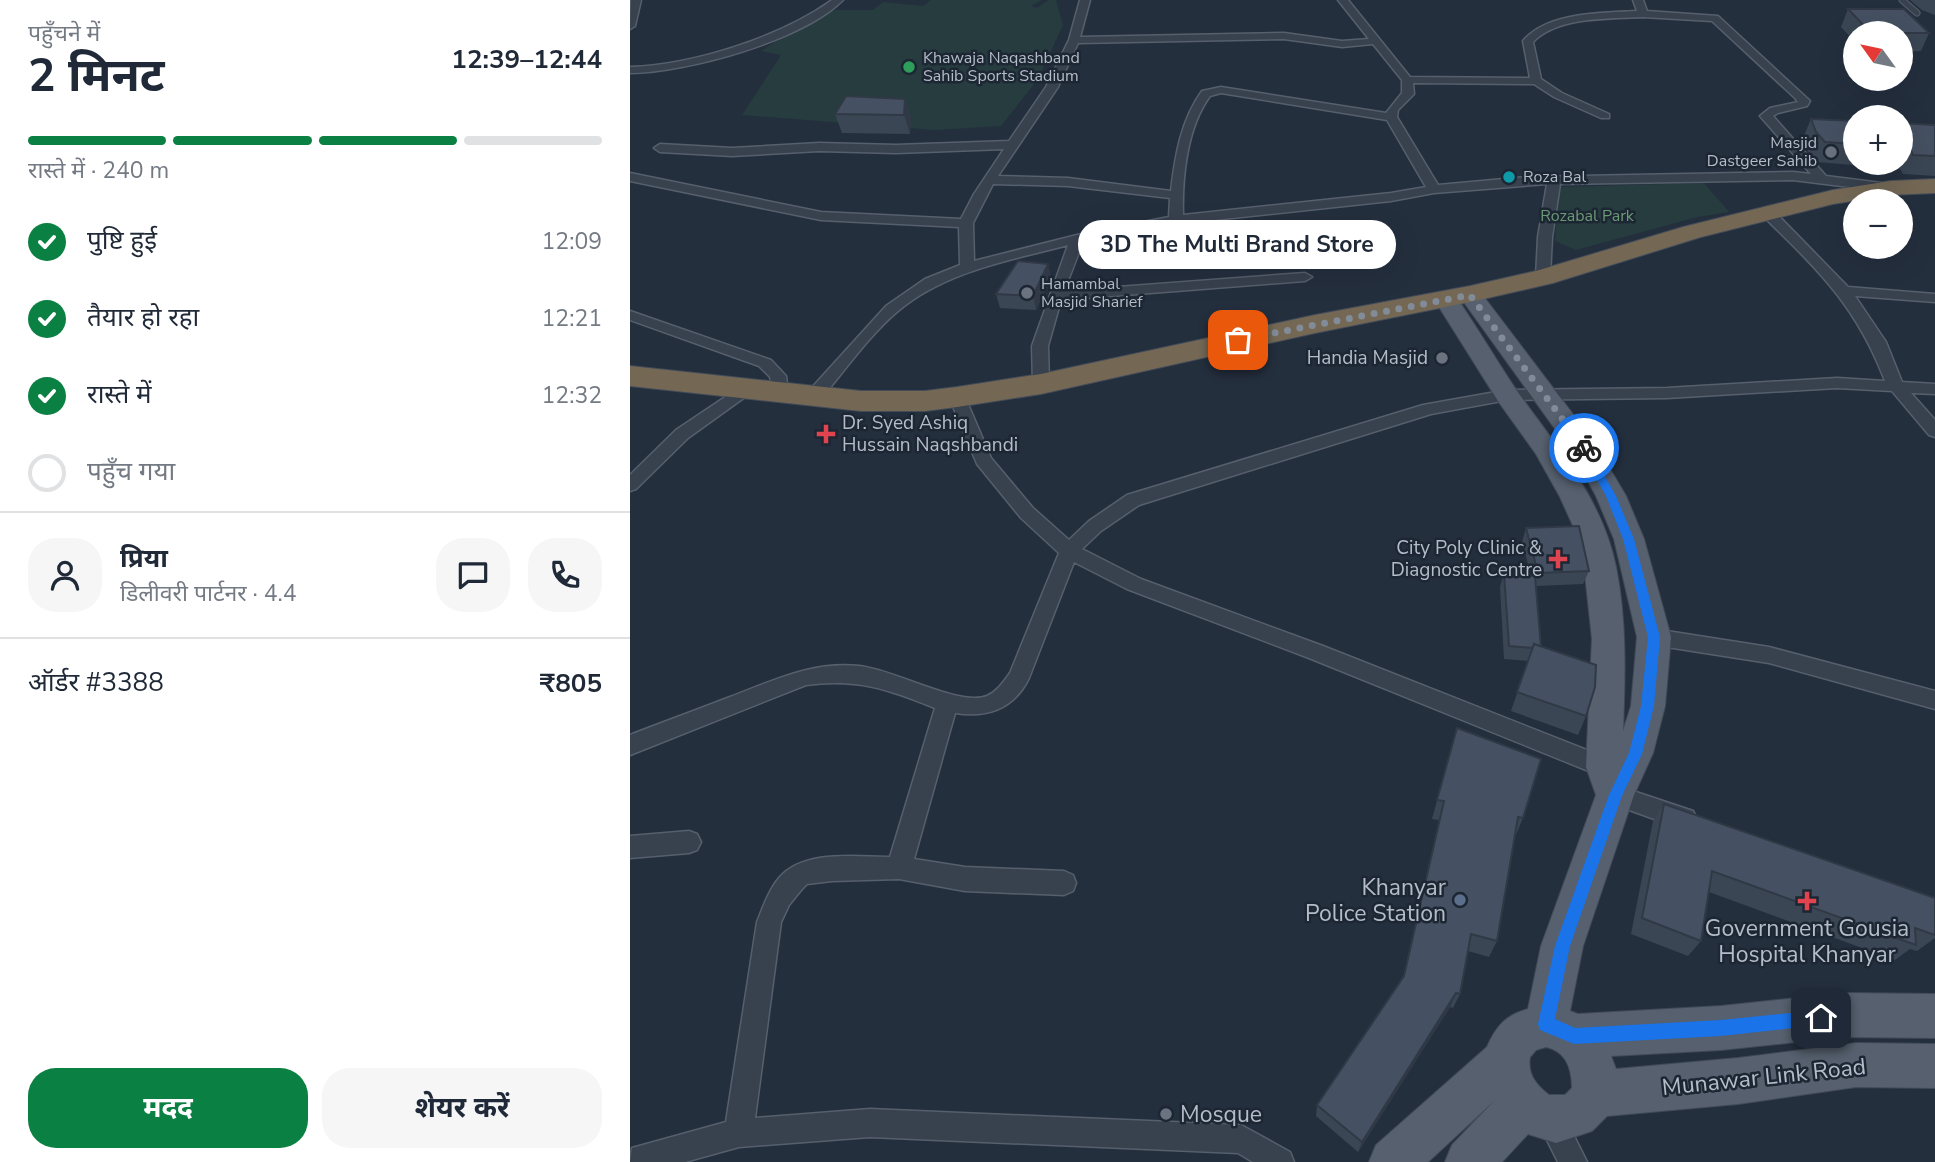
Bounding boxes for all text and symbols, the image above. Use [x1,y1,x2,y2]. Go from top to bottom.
text: पहुँचने में [28,18,100,49]
north arrow [1843,21,1913,91]
map controls [1843,21,1913,259]
text: 12:39–12:44 [451,42,602,77]
text: 2 मिनट [28,44,165,107]
place label: Khawaja Naqashband Sahib Sports Stadium [923,47,1080,87]
marker: Khawaja Naqashband Sahib Sports Stadium [901,59,917,75]
button: + [1843,105,1913,175]
place label: Masjid Dastgeer Sahib [1707,132,1817,172]
marker: Masjid Dastgeer Sahib [1823,144,1839,160]
text: रास्ते में · 240 m [28,155,169,186]
place label: Roza Bal [1523,166,1587,188]
marker: Roza Bal [1501,169,1517,185]
button: − [1843,189,1913,259]
park label: Rozabal Park [1540,205,1635,227]
callout: 3D The Multi Brand Store [1079,221,1397,270]
icon: check [28,223,66,261]
text: पुष्टि हुई [87,223,157,258]
text: 12:09 [542,226,602,257]
text: 3D The Multi Brand Store [1100,229,1374,260]
place label: Hamambal Masjid Sharief [1041,273,1143,313]
marker: Hamambal Masjid Sharief [1019,285,1035,301]
icon: check [28,300,66,338]
text: तैयार हो रहा [87,300,199,335]
text: 12:21 [542,303,602,334]
pin [1208,310,1268,370]
icon: bag [1219,321,1257,359]
place label: Handia Masjid [1307,345,1428,371]
marker: Handia Masjid [1434,350,1450,366]
icon: check [28,377,66,415]
text: रास्ते में [87,377,152,412]
text: 12:32 [542,380,602,411]
place label: Dr. Syed Ashiq Hussain Naqshbandi [842,410,1018,458]
courier [1549,413,1619,483]
marker: Dr. Syed Ashiq Hussain Naqshbandi [816,424,836,444]
icon: bike [1565,429,1603,467]
text: पहुँच गया [87,454,175,489]
place label: City Poly Clinic & Diagnostic Centre [1391,535,1542,583]
button: person [28,538,102,612]
button: chat [436,538,510,612]
button: phone [528,538,602,612]
text: प्रिया [120,541,168,576]
marker: City Poly Clinic & Diagnostic Centre [1548,549,1568,569]
text: डिलीवरी पार्टनर · 4.4 [120,578,297,609]
text: ऑर्डर #3388 [28,665,164,700]
text: ₹805 [540,666,602,701]
place label: Khanyar Police Station [1305,872,1447,929]
marker: Government Gousia Hospital Khanyar [1797,891,1817,911]
marker: Khanyar Police Station [1452,892,1468,908]
place label: Government Gousia Hospital Khanyar [1705,913,1909,970]
pin [1791,988,1851,1048]
icon: home [1802,999,1840,1037]
street label: Munawar Link Road [1660,1051,1868,1103]
button: मदद [28,1068,308,1148]
button: शेयर करें [322,1068,602,1148]
place label: Mosque [1180,1099,1262,1130]
marker: Mosque [1158,1106,1174,1122]

